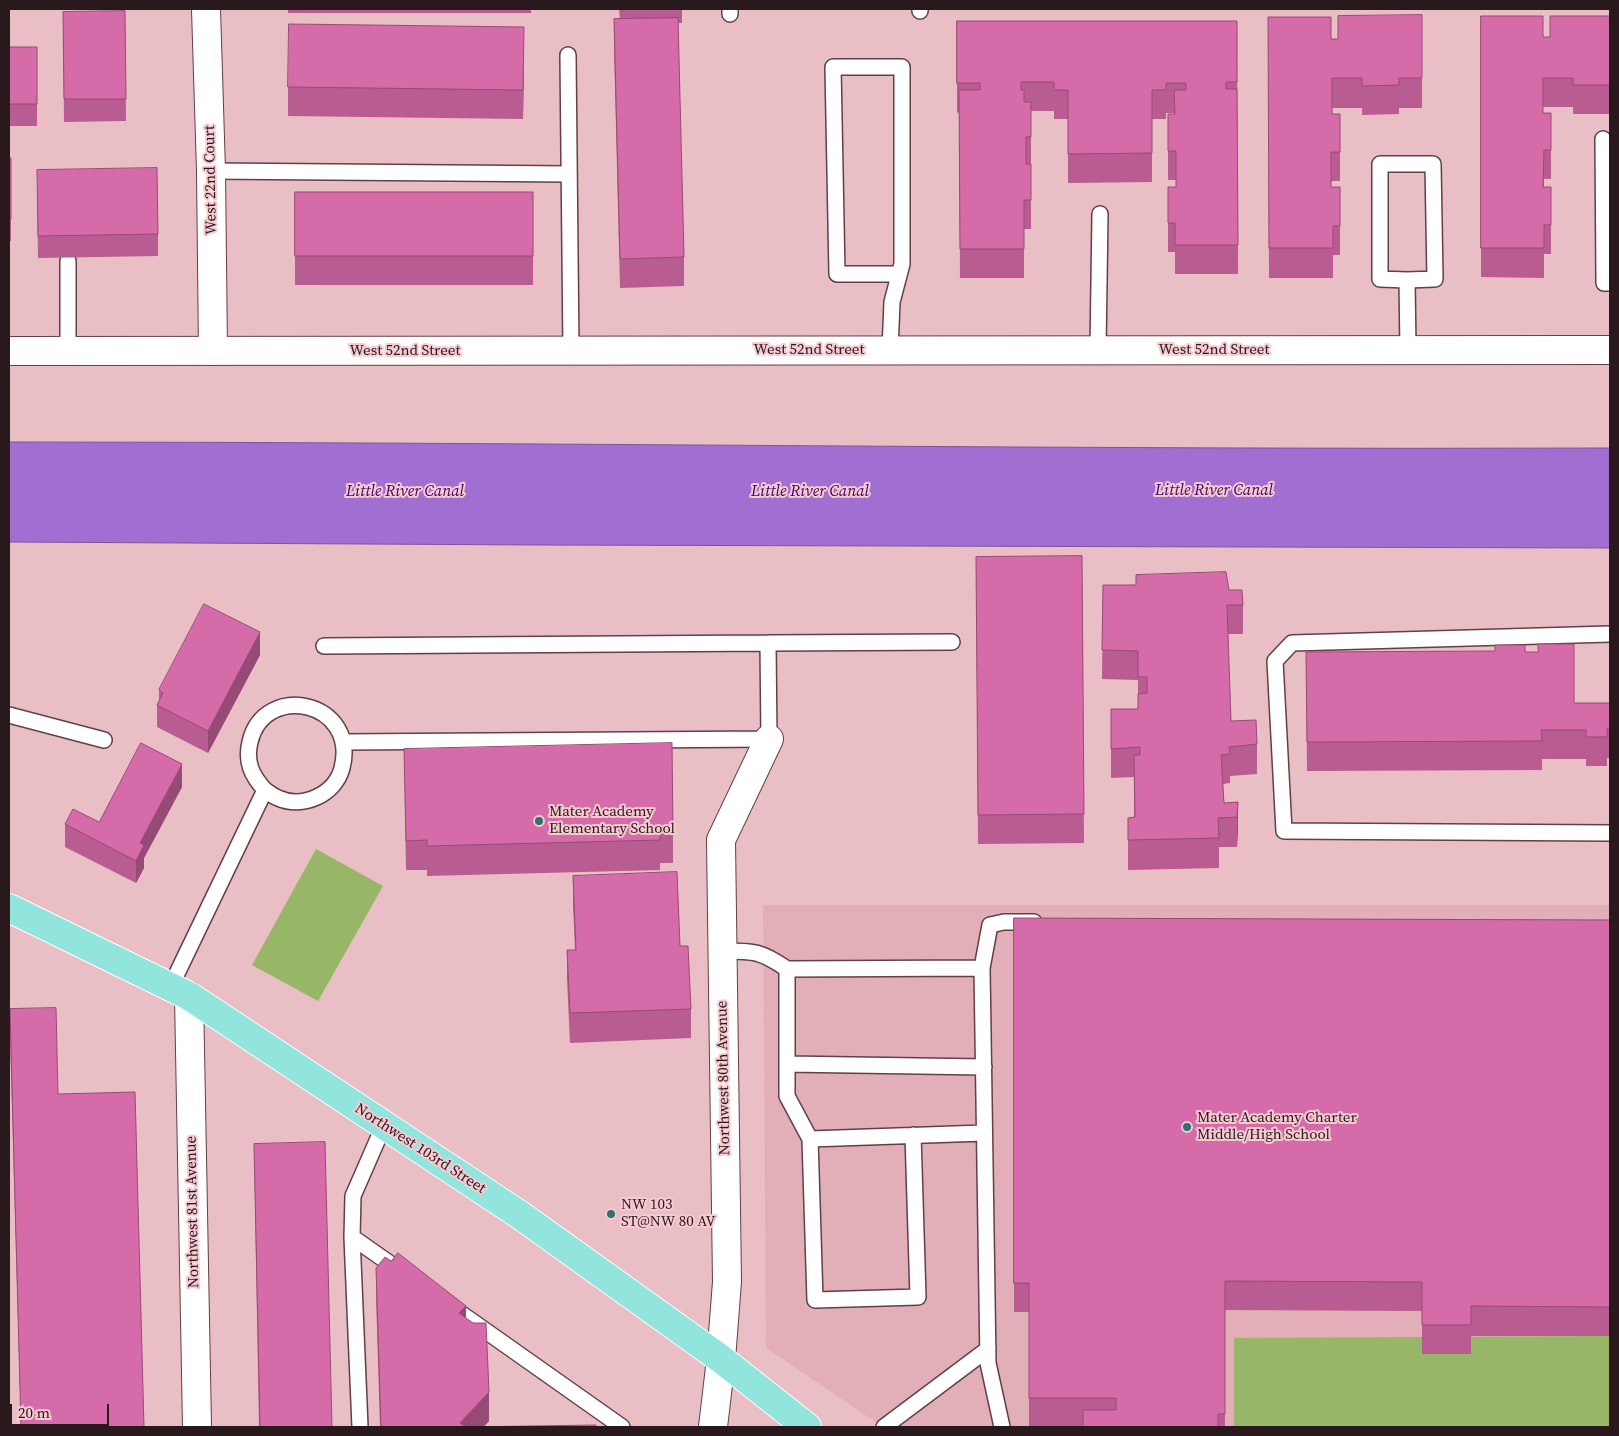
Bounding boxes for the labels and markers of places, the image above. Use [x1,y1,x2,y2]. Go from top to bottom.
place label: Mater Academy Elementary School [549,803,675,838]
marker: Mater Academy Elementary School [533,815,545,827]
place label: Mater Academy Charter Middle/High School [1197,1109,1357,1144]
marker: Mater Academy Charter Middle/High School [1181,1121,1193,1133]
place label: NW 103 ST@NW 80 AV [621,1196,716,1231]
marker: NW 103 ST@NW 80 AV [605,1208,617,1220]

